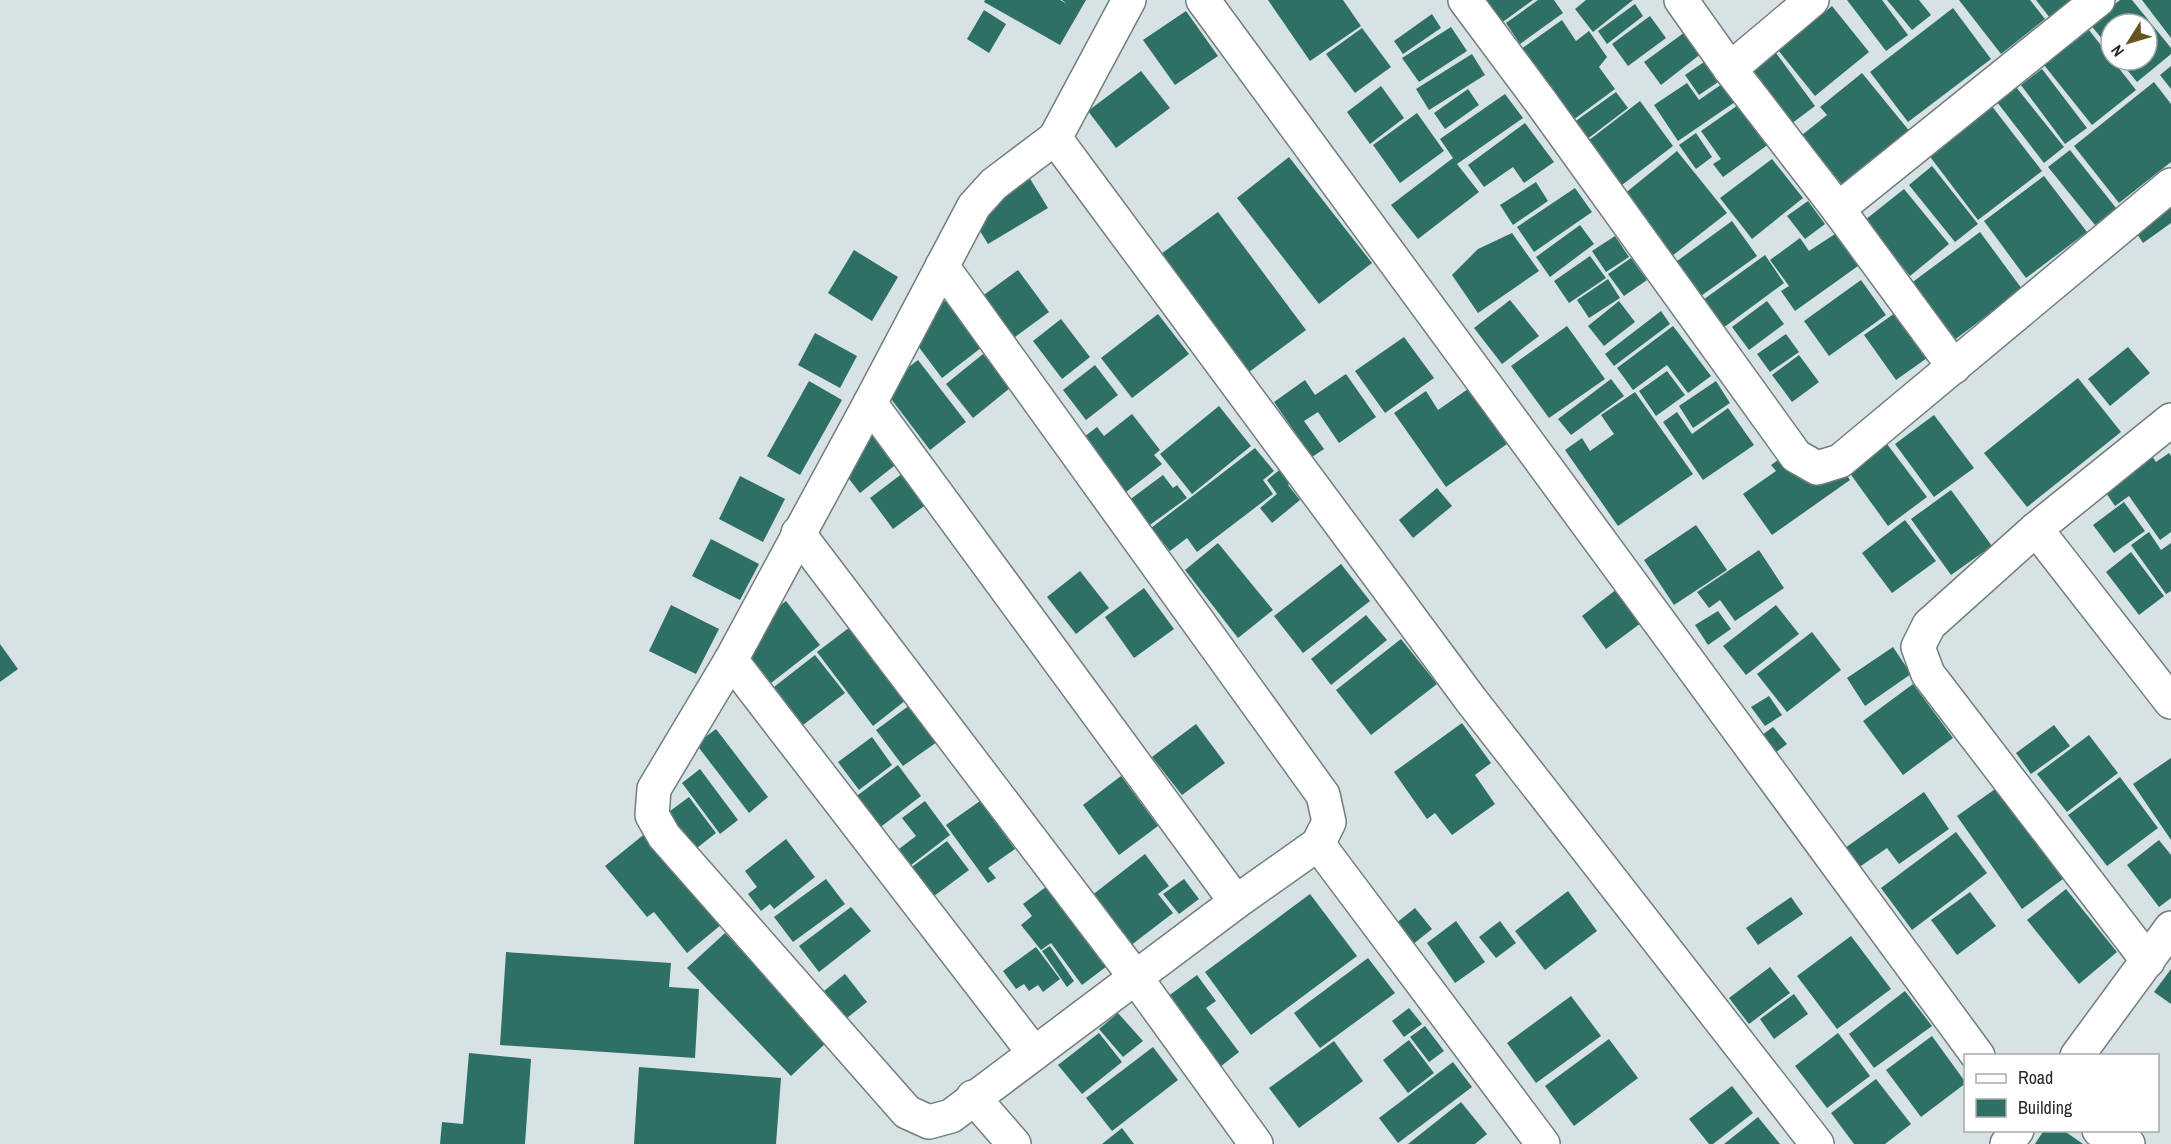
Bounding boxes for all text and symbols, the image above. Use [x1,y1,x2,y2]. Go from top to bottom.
north arrow [2099,12,2159,72]
text: N [2105,41,2129,61]
legend [1964,1054,2159,1132]
text: Road [2018,1065,2053,1090]
text: Building [2018,1095,2073,1120]

